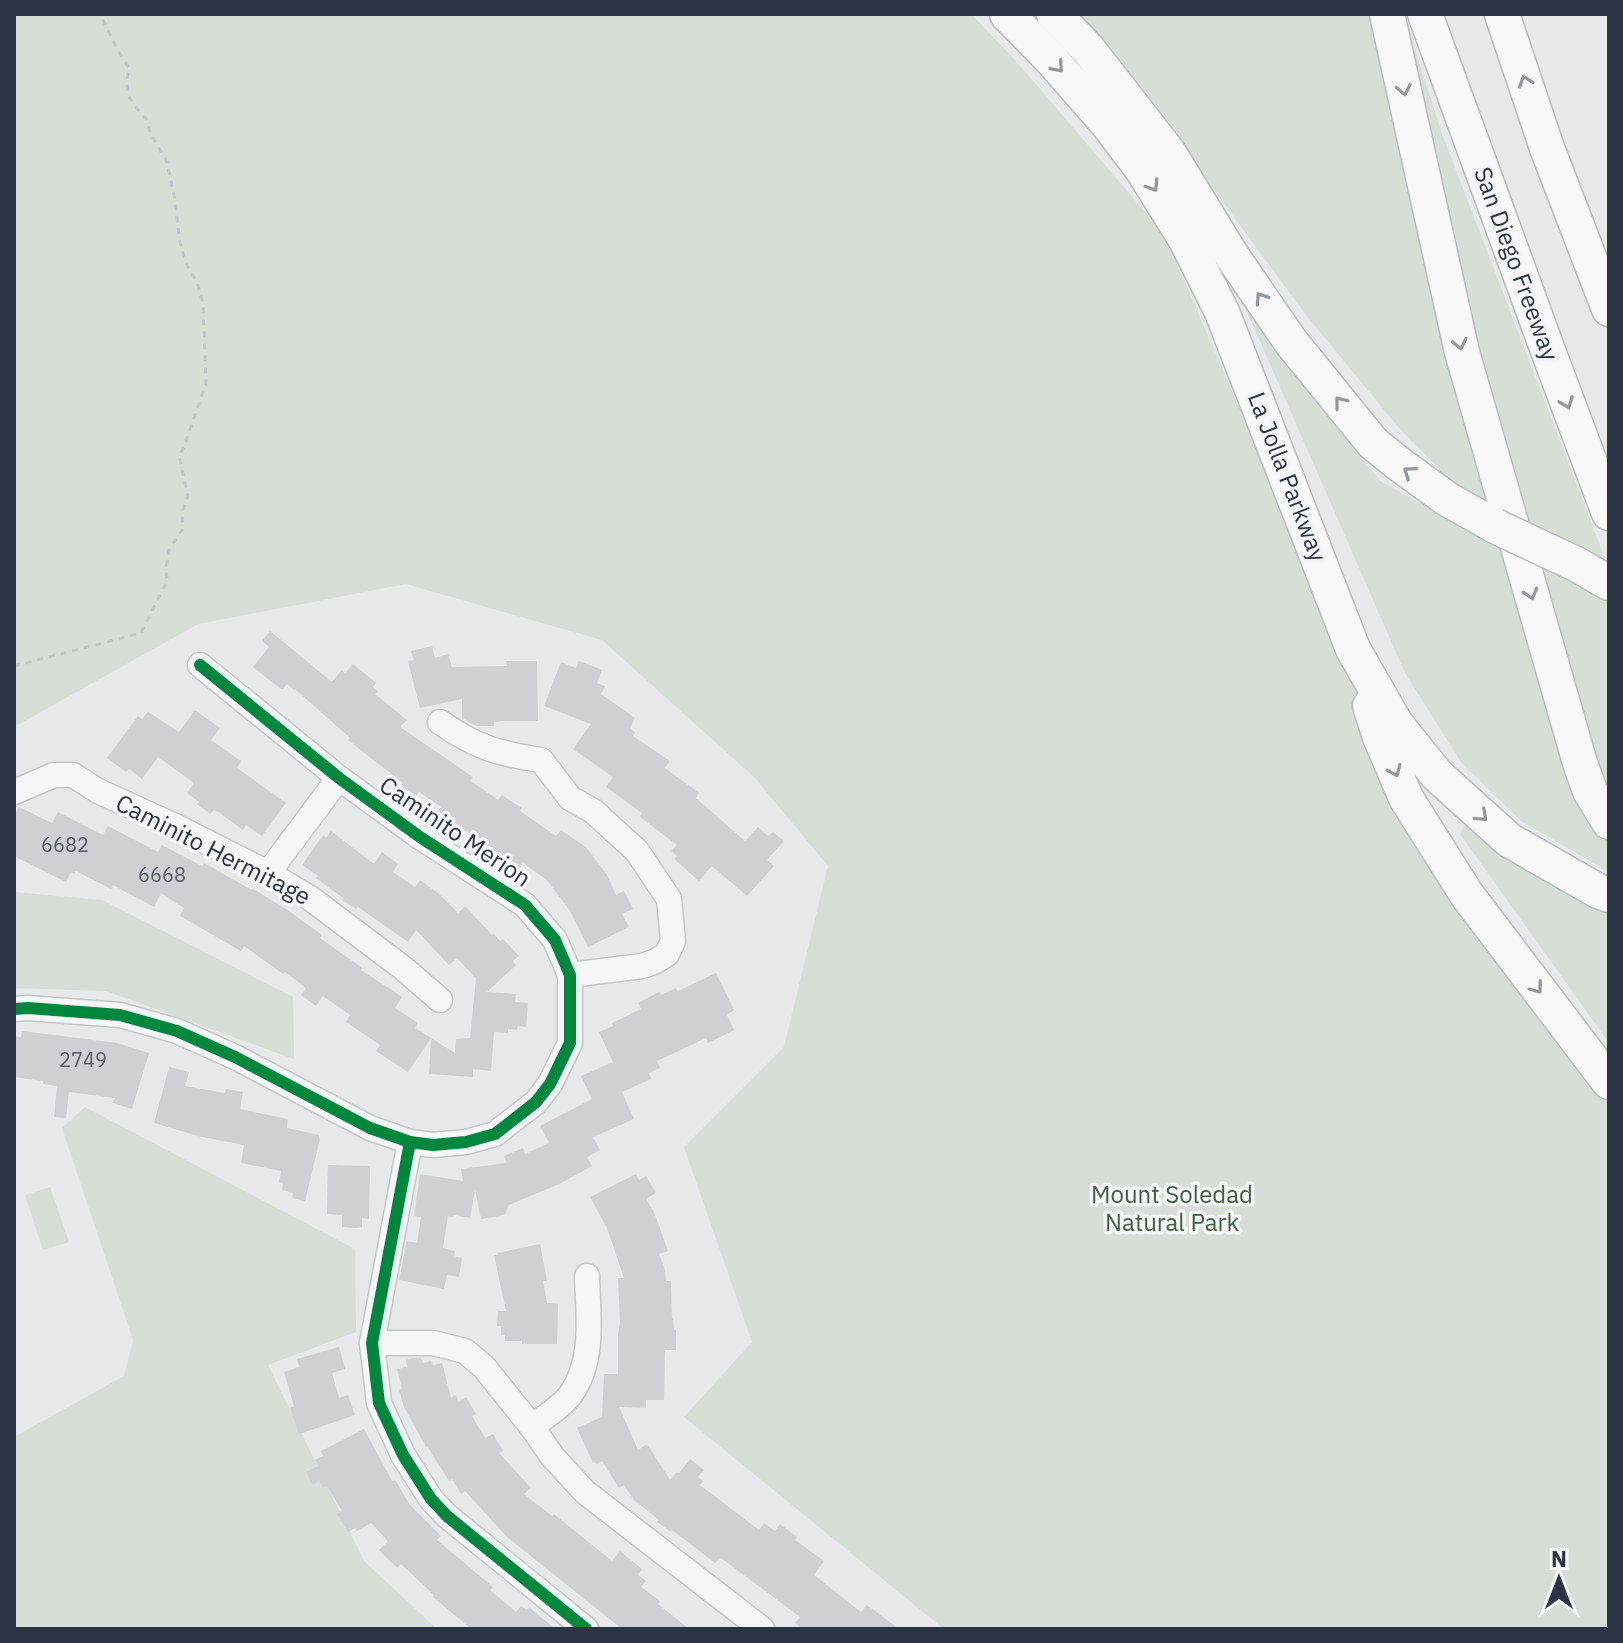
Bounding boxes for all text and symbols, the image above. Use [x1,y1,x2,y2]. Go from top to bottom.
one-way arrow [1049,58,1063,73]
one-way arrow [1518,75,1534,89]
one-way arrow [1395,83,1412,97]
street label: San Diego Freeway [1467,162,1567,365]
one-way arrow [1144,177,1159,192]
one-way arrow [1255,292,1270,307]
one-way arrow [1451,337,1468,350]
street label: La Jolla Parkway [1241,387,1335,566]
one-way arrow [1557,395,1574,409]
one-way arrow [1335,397,1350,411]
one-way arrow [1404,467,1418,482]
one-way arrow [1522,587,1538,601]
one-way arrow [1385,763,1401,777]
street label: Caminito Merion [374,769,538,894]
street label: Caminito Hermitage [111,786,316,912]
one-way arrow [1473,806,1488,820]
house number: 6682 [41,831,89,858]
house number: 6668 [138,861,186,888]
one-way arrow [1528,979,1542,993]
house number: 2749 [59,1046,107,1073]
park label: Mount Soledad Natural Park [1091,1178,1253,1238]
north arrow [1519,1539,1599,1619]
text: N [1551,1544,1567,1573]

